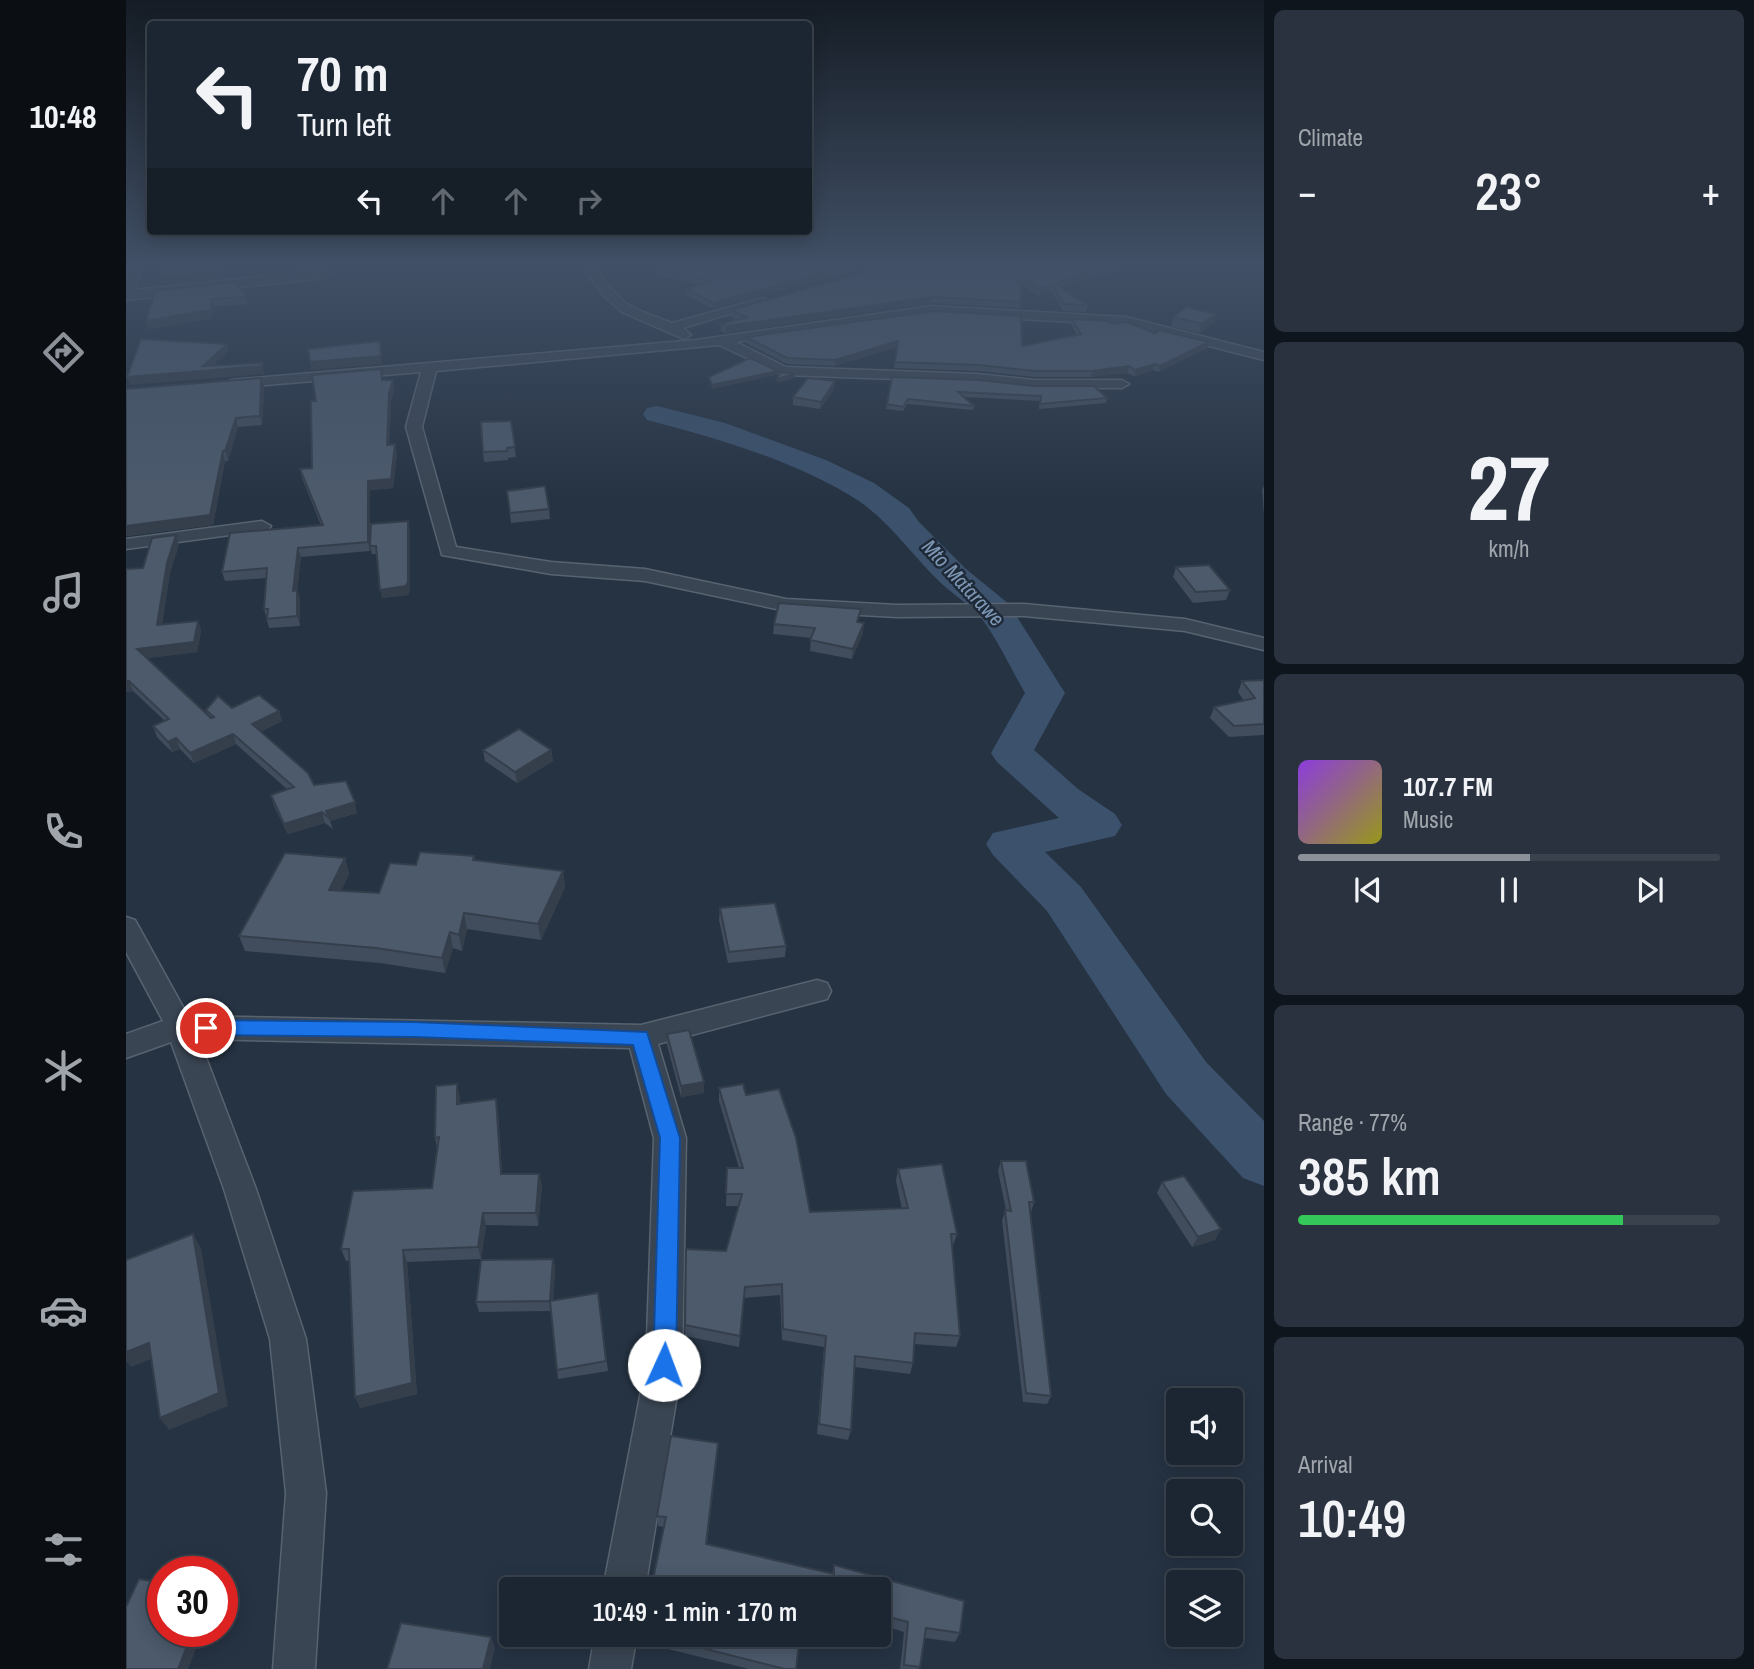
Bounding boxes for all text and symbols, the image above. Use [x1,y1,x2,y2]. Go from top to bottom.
text: 70 m [297,40,389,106]
icon: left [182,49,273,140]
text: 10:48 [29,95,97,138]
text: Turn left [297,103,391,146]
text: Climate [1298,122,1363,153]
text: 23° [1475,156,1543,226]
text: − [1298,166,1316,217]
text: + [1702,166,1720,217]
icon: left [351,182,389,220]
icon: ahead [424,182,462,220]
icon: ahead [497,182,535,220]
icon: right [570,182,608,220]
icon: directions [39,328,88,377]
text: 27 [1468,426,1551,548]
water label: Mto Matarawe [916,533,1011,632]
text: km/h [1489,533,1529,564]
icon: music [39,568,88,617]
text: 107.7 FM [1403,769,1493,804]
text: Music [1403,804,1453,835]
icon: phone [39,807,88,856]
icon: previous [1349,871,1387,909]
icon: pause [1490,871,1528,909]
icon: next [1631,871,1669,909]
pin [176,998,236,1058]
icon: arrive [187,1009,225,1047]
icon: climate [39,1046,88,1095]
text: Range · 77% [1298,1107,1407,1138]
text: 385 km [1298,1141,1441,1211]
icon: car [39,1286,88,1335]
position arrow [627,1328,701,1402]
map controls [1166,1388,1243,1647]
button: sound [1166,1388,1243,1465]
text: Arrival [1298,1449,1353,1480]
button: search [1166,1479,1243,1556]
text: 10:49 [1298,1483,1406,1553]
icon: filters [39,1525,88,1574]
speed limit sign: 30 [147,1556,238,1647]
button: layers [1166,1570,1243,1647]
text: 10:49 · 1 min · 170 m [593,1594,797,1629]

